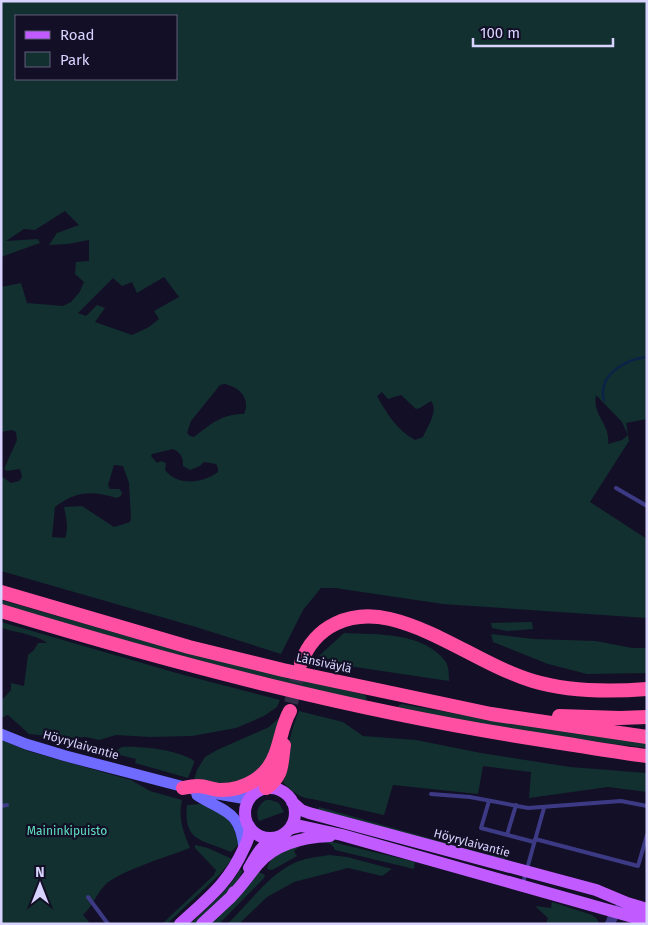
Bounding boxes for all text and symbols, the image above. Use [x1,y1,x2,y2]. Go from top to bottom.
legend [15,15,178,80]
scale bar [473,15,613,47]
text: 100 m [480,24,520,42]
text: Road [60,26,95,44]
text: Park [60,51,90,69]
street label: Länsiväylä [295,650,353,676]
street label: Höyrylaivantie [41,727,121,763]
park label: Maininkipuisto [27,824,107,838]
street label: Höyrylaivantie [432,826,512,860]
north arrow [15,860,65,910]
text: N [35,864,45,881]

